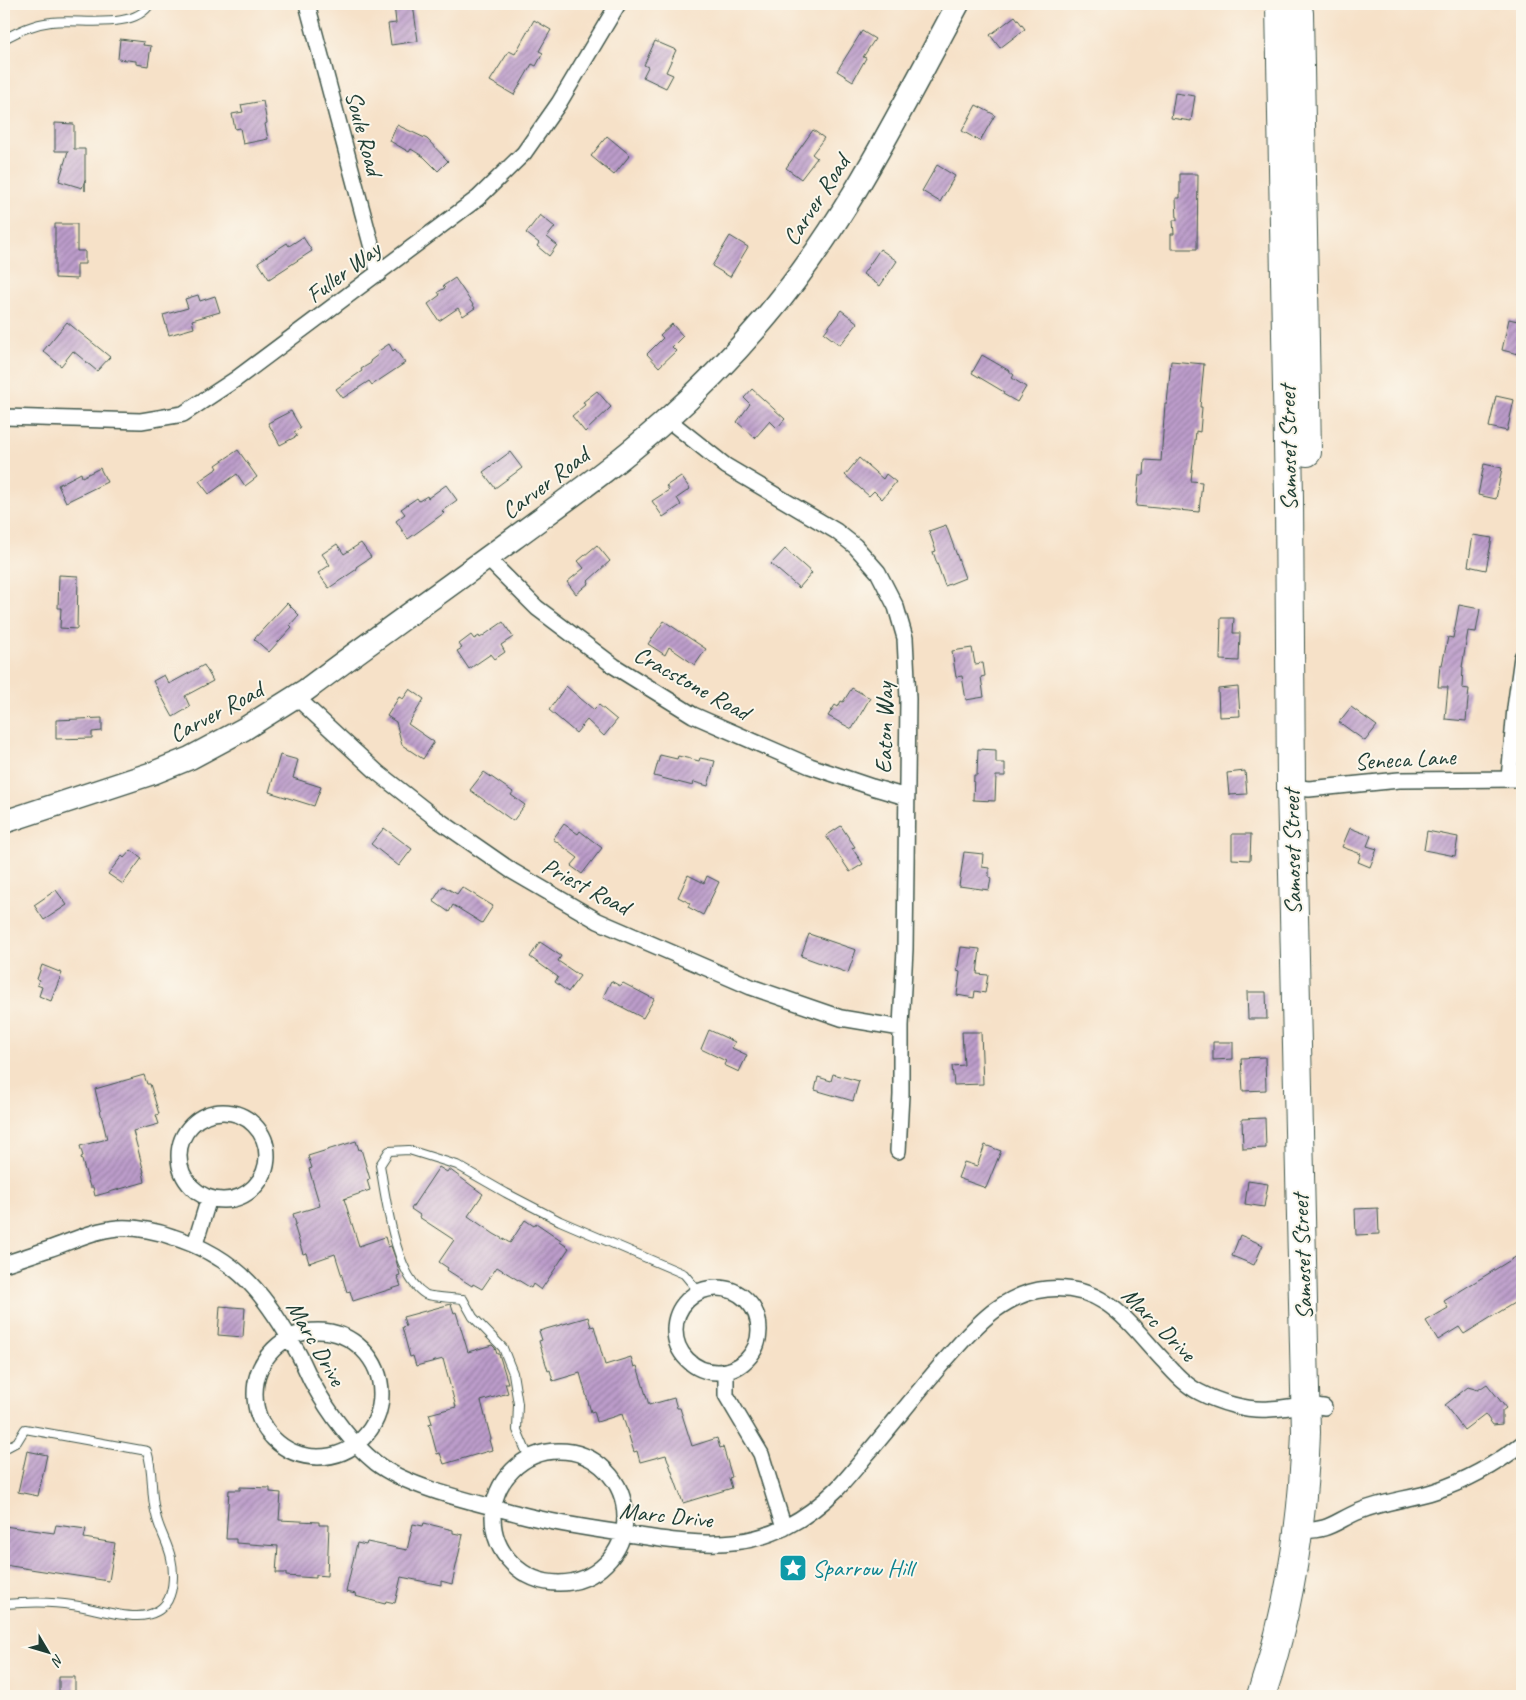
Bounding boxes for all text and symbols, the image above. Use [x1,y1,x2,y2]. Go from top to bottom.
street label: Soule Road [338,88,391,182]
street label: Carver Road [776,146,858,251]
street label: Fuller Way [300,233,388,310]
street label: Samoset Street [1272,382,1304,511]
street label: Carver Road [495,438,597,526]
street label: Cracstone Road [629,639,758,729]
street label: Carver Road [164,673,271,749]
street label: Eaton Way [869,680,899,774]
street label: Seneca Lane [1354,741,1458,777]
street label: Samoset Street [1276,786,1308,915]
street label: Priest Road [537,850,638,923]
street label: Samoset Street [1285,1191,1319,1320]
street label: Marc Drive [1115,1280,1204,1369]
street label: Marc Drive [280,1295,353,1393]
street label: Marc Drive [618,1495,716,1535]
place icon: Sparrow Hill [778,1553,808,1583]
place label: Sparrow Hill [812,1553,917,1583]
north arrow [22,1628,72,1678]
text: N [47,1651,67,1670]

